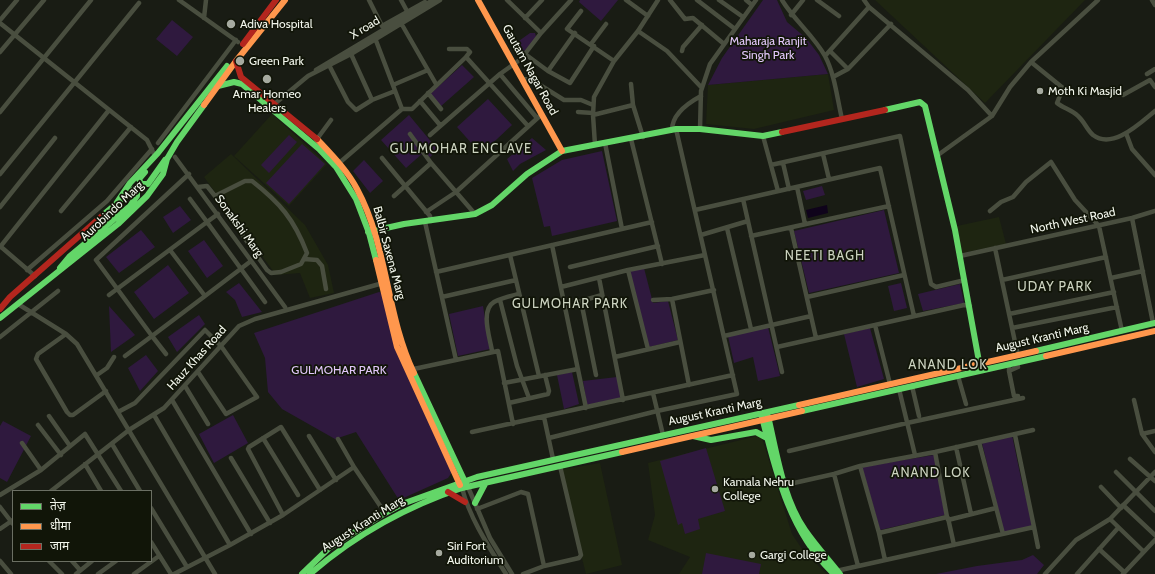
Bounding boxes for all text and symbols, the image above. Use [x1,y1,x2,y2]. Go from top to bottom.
street label: X road [347,13,383,43]
place label: Adiva Hospital [240,17,312,31]
marker: Adiva Hospital [225,18,237,30]
street label: Gautam Nagar Road [499,22,561,118]
park label: Maharaja Ranjit Singh Park [730,34,806,62]
place label: Green Park [249,54,304,68]
marker: Green Park [234,55,246,67]
marker: Amar Homeo Healers [261,73,273,85]
place label: Moth Ki Masjid [1048,84,1122,98]
marker: Moth Ki Masjid [1035,86,1045,96]
place label: Amar Homeo Healers [233,87,301,115]
district label: GULMOHAR ENCLAVE [390,141,532,157]
street label: Aurobindo Marg [78,178,146,244]
street label: Sonakshi Marg [212,192,266,260]
street label: Balbir Saxena Marg [370,205,408,301]
street label: North West Road [1029,205,1117,237]
district label: NEETI BAGH [785,248,865,264]
district label: UDAY PARK [1017,279,1093,295]
district label: GULMOHAR PARK [512,296,628,312]
street label: August Kranti Marg [994,320,1090,356]
street label: Hauz Khas Road [164,323,230,393]
district label: ANAND LOK [908,357,988,373]
park label: GULMOHAR PARK [291,363,387,377]
street label: August Kranti Marg [667,395,763,429]
district label: ANAND LOK [891,465,971,481]
place label: Kamala Nehru College [723,475,794,503]
marker: Kamala Nehru College [710,484,720,494]
legend [12,490,152,562]
street label: August Kranti Marg [319,493,407,555]
text: तेज़ [50,498,66,513]
text: धीमा [50,518,71,533]
text: जाम [50,538,69,553]
place label: Siri Fort Auditorium [447,539,503,567]
marker: Siri Fort Auditorium [434,548,444,558]
place label: Gargi College [760,548,827,562]
marker: Gargi College [747,550,757,560]

